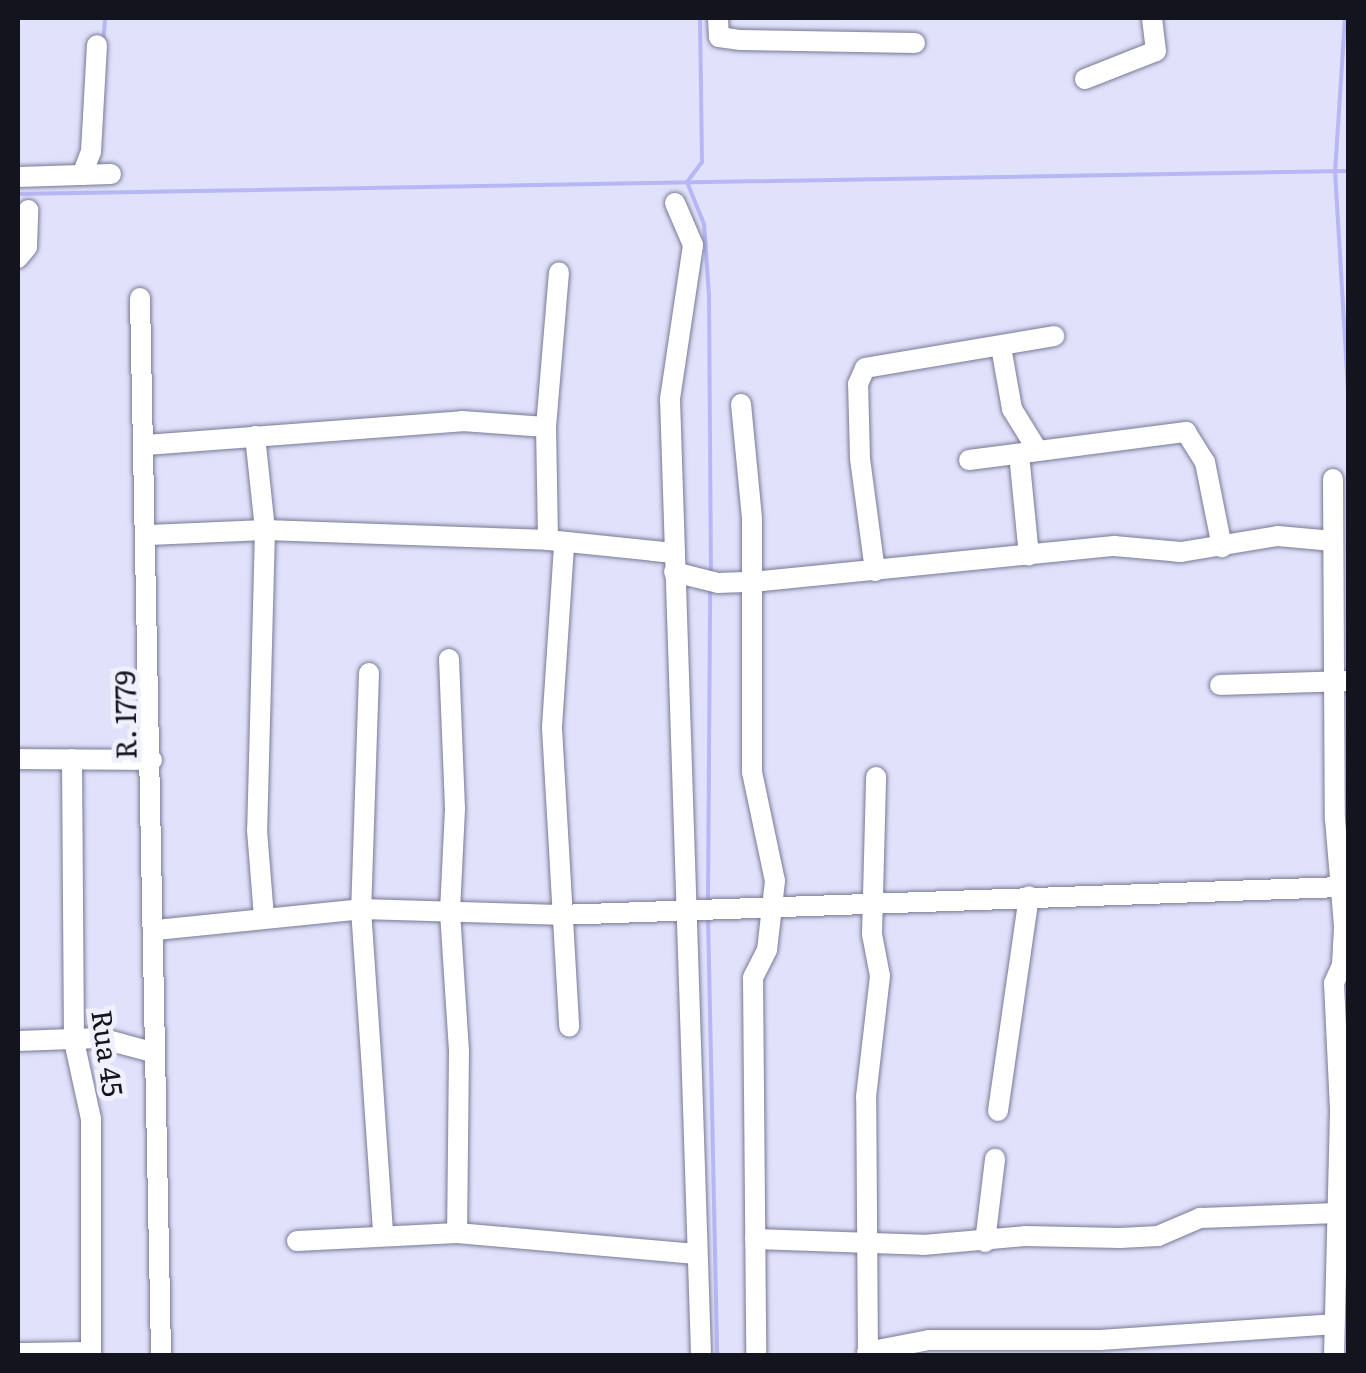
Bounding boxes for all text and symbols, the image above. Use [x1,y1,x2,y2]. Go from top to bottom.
street label: R. 1779 [106,670,142,760]
street label: Rua 45 [86,1008,132,1098]

